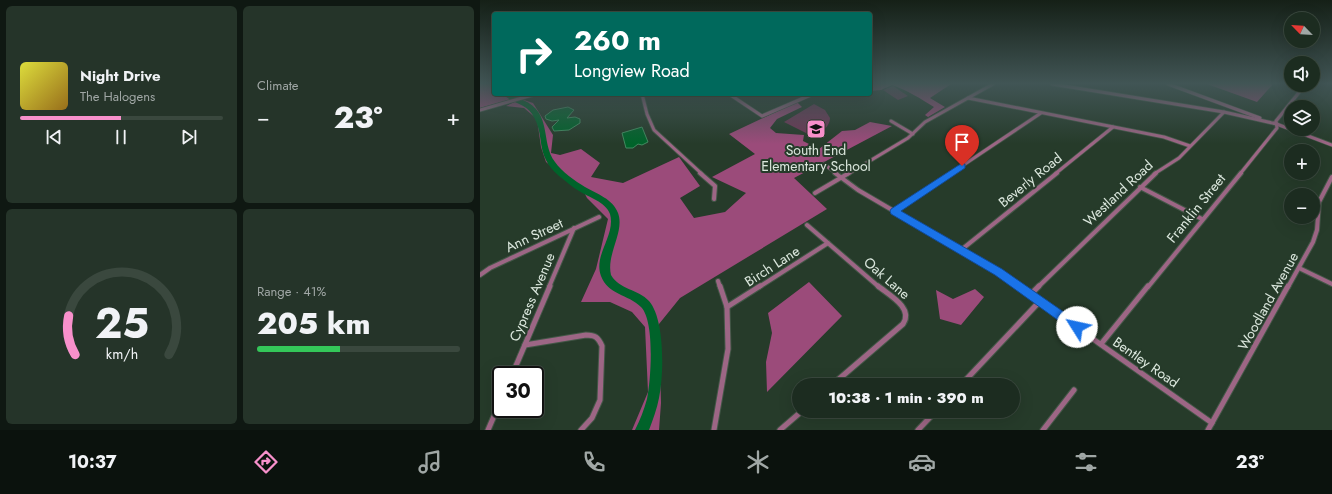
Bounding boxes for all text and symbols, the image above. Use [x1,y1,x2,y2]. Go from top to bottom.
north arrow [1284,12,1320,48]
map controls [1284,12,1320,224]
text: 260 m [574,20,661,61]
icon: right [508,28,560,80]
button: sound [1284,56,1320,92]
text: Longview Road [574,58,690,84]
text: Night Drive [80,65,161,87]
text: Climate [257,76,298,95]
text: The Halogens [80,87,155,106]
text: 23° [334,96,383,139]
button: layers [1284,100,1320,136]
text: − [257,101,270,133]
text: + [446,101,460,133]
school or university icon: South End Elementary School [805,118,827,140]
pin [945,125,979,166]
icon: previous [43,126,65,148]
icon: pause [110,126,132,148]
icon: next [178,126,200,148]
icon: arrive [951,131,973,153]
place label: South End Elementary School [761,140,871,176]
button: + [1284,144,1320,180]
street label: Beverly Road [994,148,1066,212]
street label: Westland Road [1079,155,1157,231]
street label: Franklin Street [1162,169,1230,247]
button: − [1284,188,1320,224]
street label: Ann Street [502,213,567,257]
street label: Birch Lane [741,241,803,291]
street label: Woodland Avenue [1233,248,1303,354]
street label: Cypress Avenue [504,250,560,344]
street label: Oak Lane [859,252,915,304]
text: Range · 41% [257,282,326,301]
text: 25 [94,292,149,353]
text: 205 km [257,302,370,345]
position arrow [1056,306,1098,348]
street label: Bentley Road [1109,332,1183,392]
text: km/h [105,343,138,363]
speed limit sign: 30 [492,366,544,418]
text: 10:38 · 1 min · 390 m [828,387,984,409]
icon: directions [252,448,280,476]
icon: music [416,448,444,476]
icon: phone [580,448,608,476]
icon: climate [744,448,772,476]
icon: car [908,448,936,476]
icon: filters [1072,448,1100,476]
text: 10:37 [68,449,117,475]
text: 23° [1236,449,1264,475]

